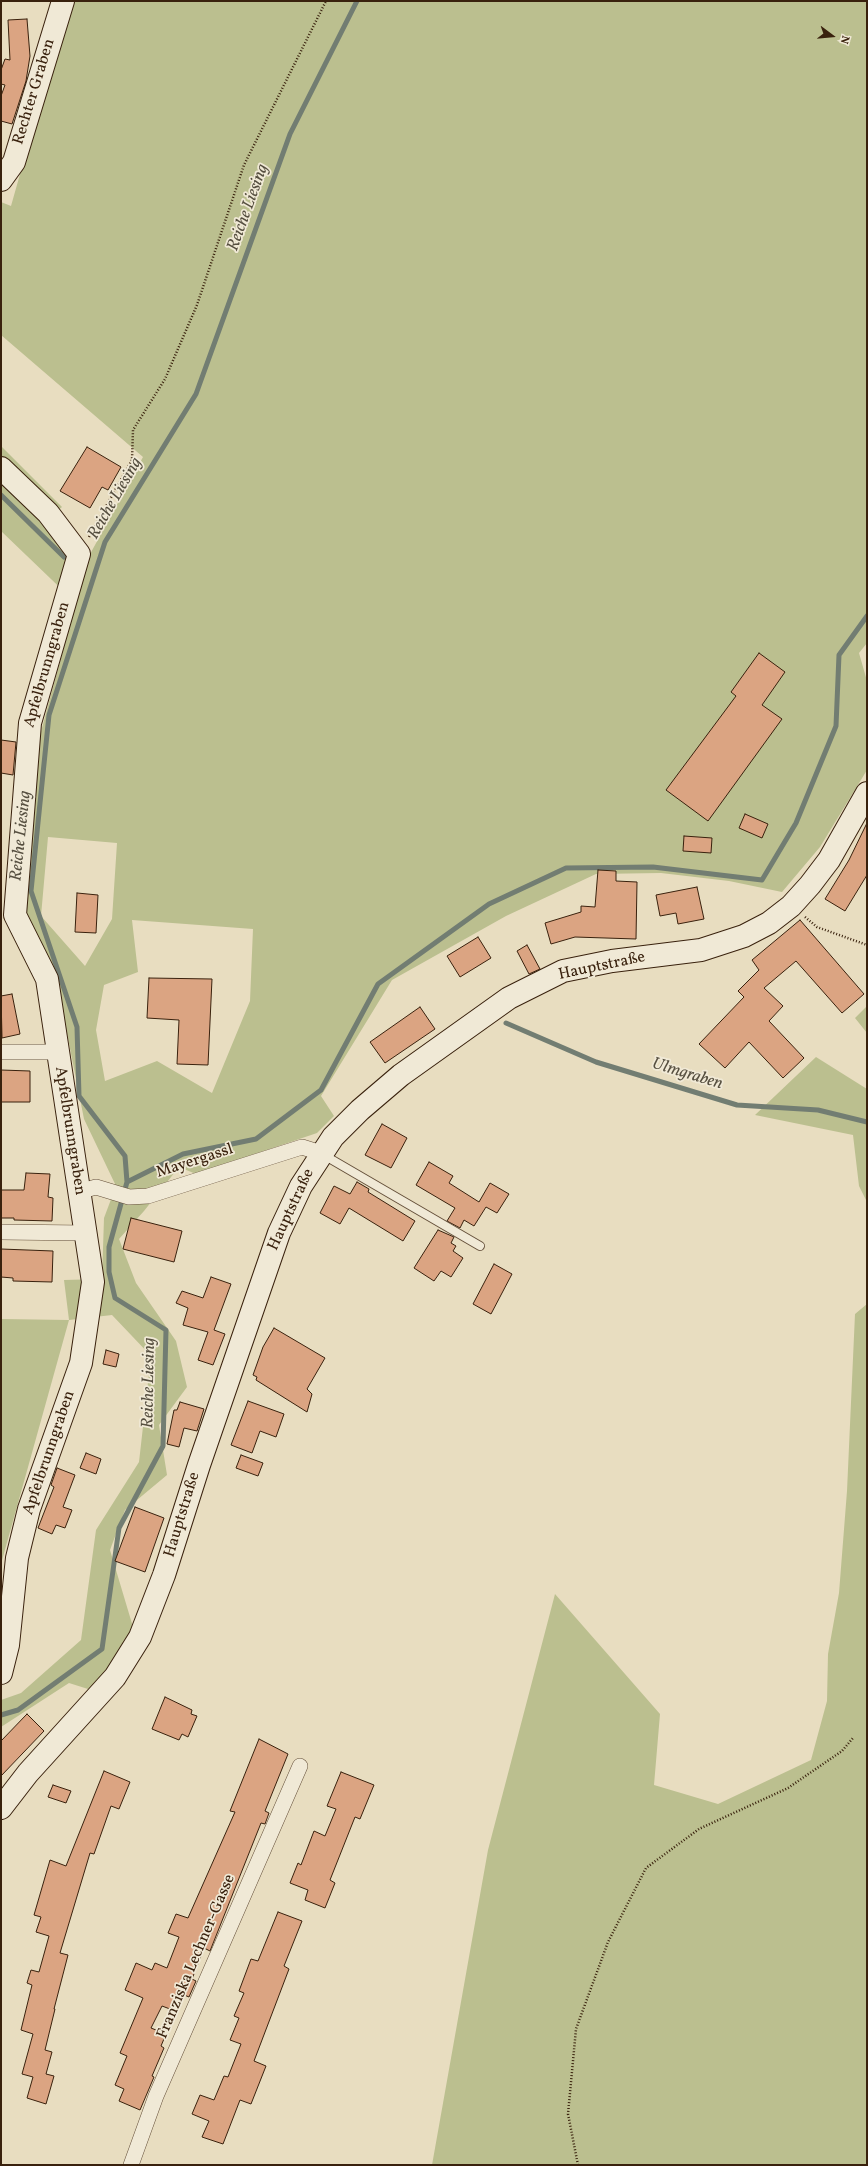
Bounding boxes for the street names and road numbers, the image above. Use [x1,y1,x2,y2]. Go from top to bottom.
street label: Rechter Graben [10,37,60,147]
street label: Apfelbrunngraben [21,600,75,730]
street label: Hauptstraße [557,948,647,986]
street label: Apfelbrunngraben [49,1065,89,1197]
street label: Mayergassl [154,1141,236,1183]
street label: Hauptstraße [265,1166,319,1254]
street label: Apfelbrunngraben [20,1388,80,1518]
street label: Hauptstraße [161,1470,205,1560]
street label: Franziska Lechner-Gasse [154,1872,240,2042]

